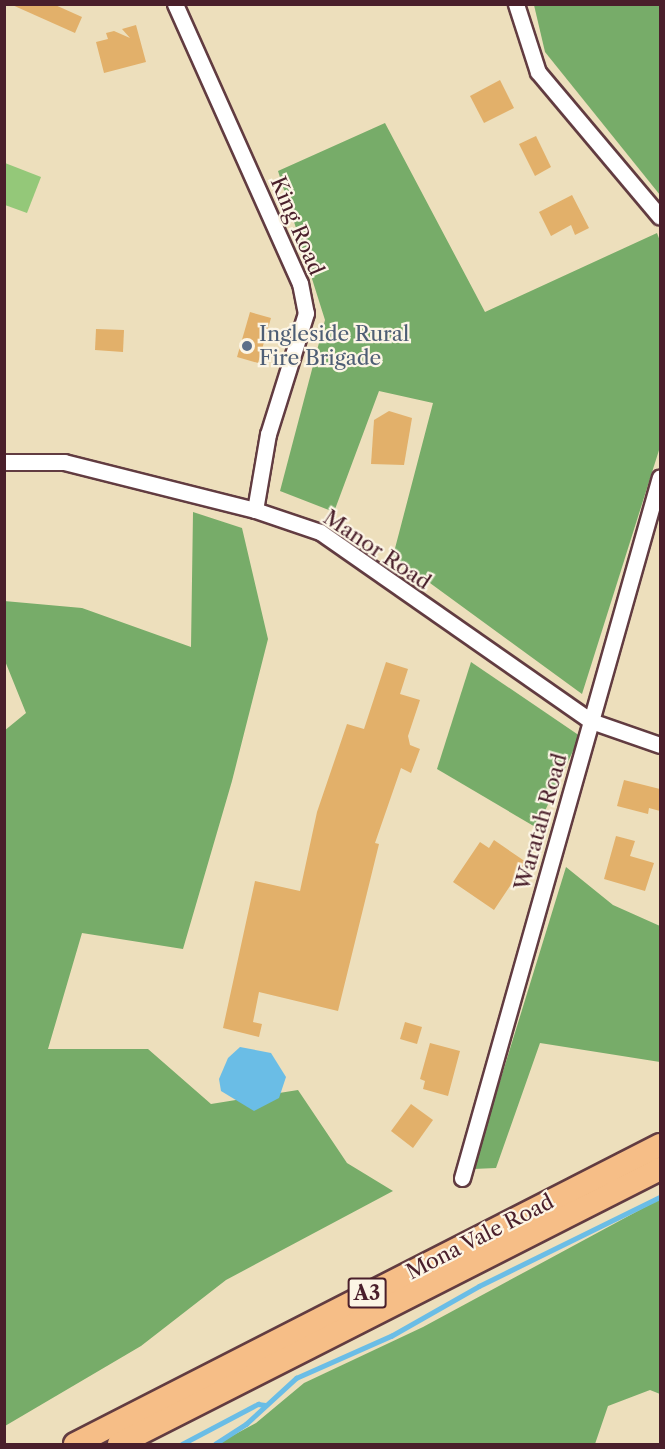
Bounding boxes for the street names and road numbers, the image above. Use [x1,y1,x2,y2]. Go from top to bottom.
street label: King Road [265,173,329,279]
street label: Manor Road [318,505,436,595]
street label: Waratah Road [509,751,573,893]
street label: Mona Vale Road [402,1189,558,1285]
road number: A3 [348,1276,386,1310]

